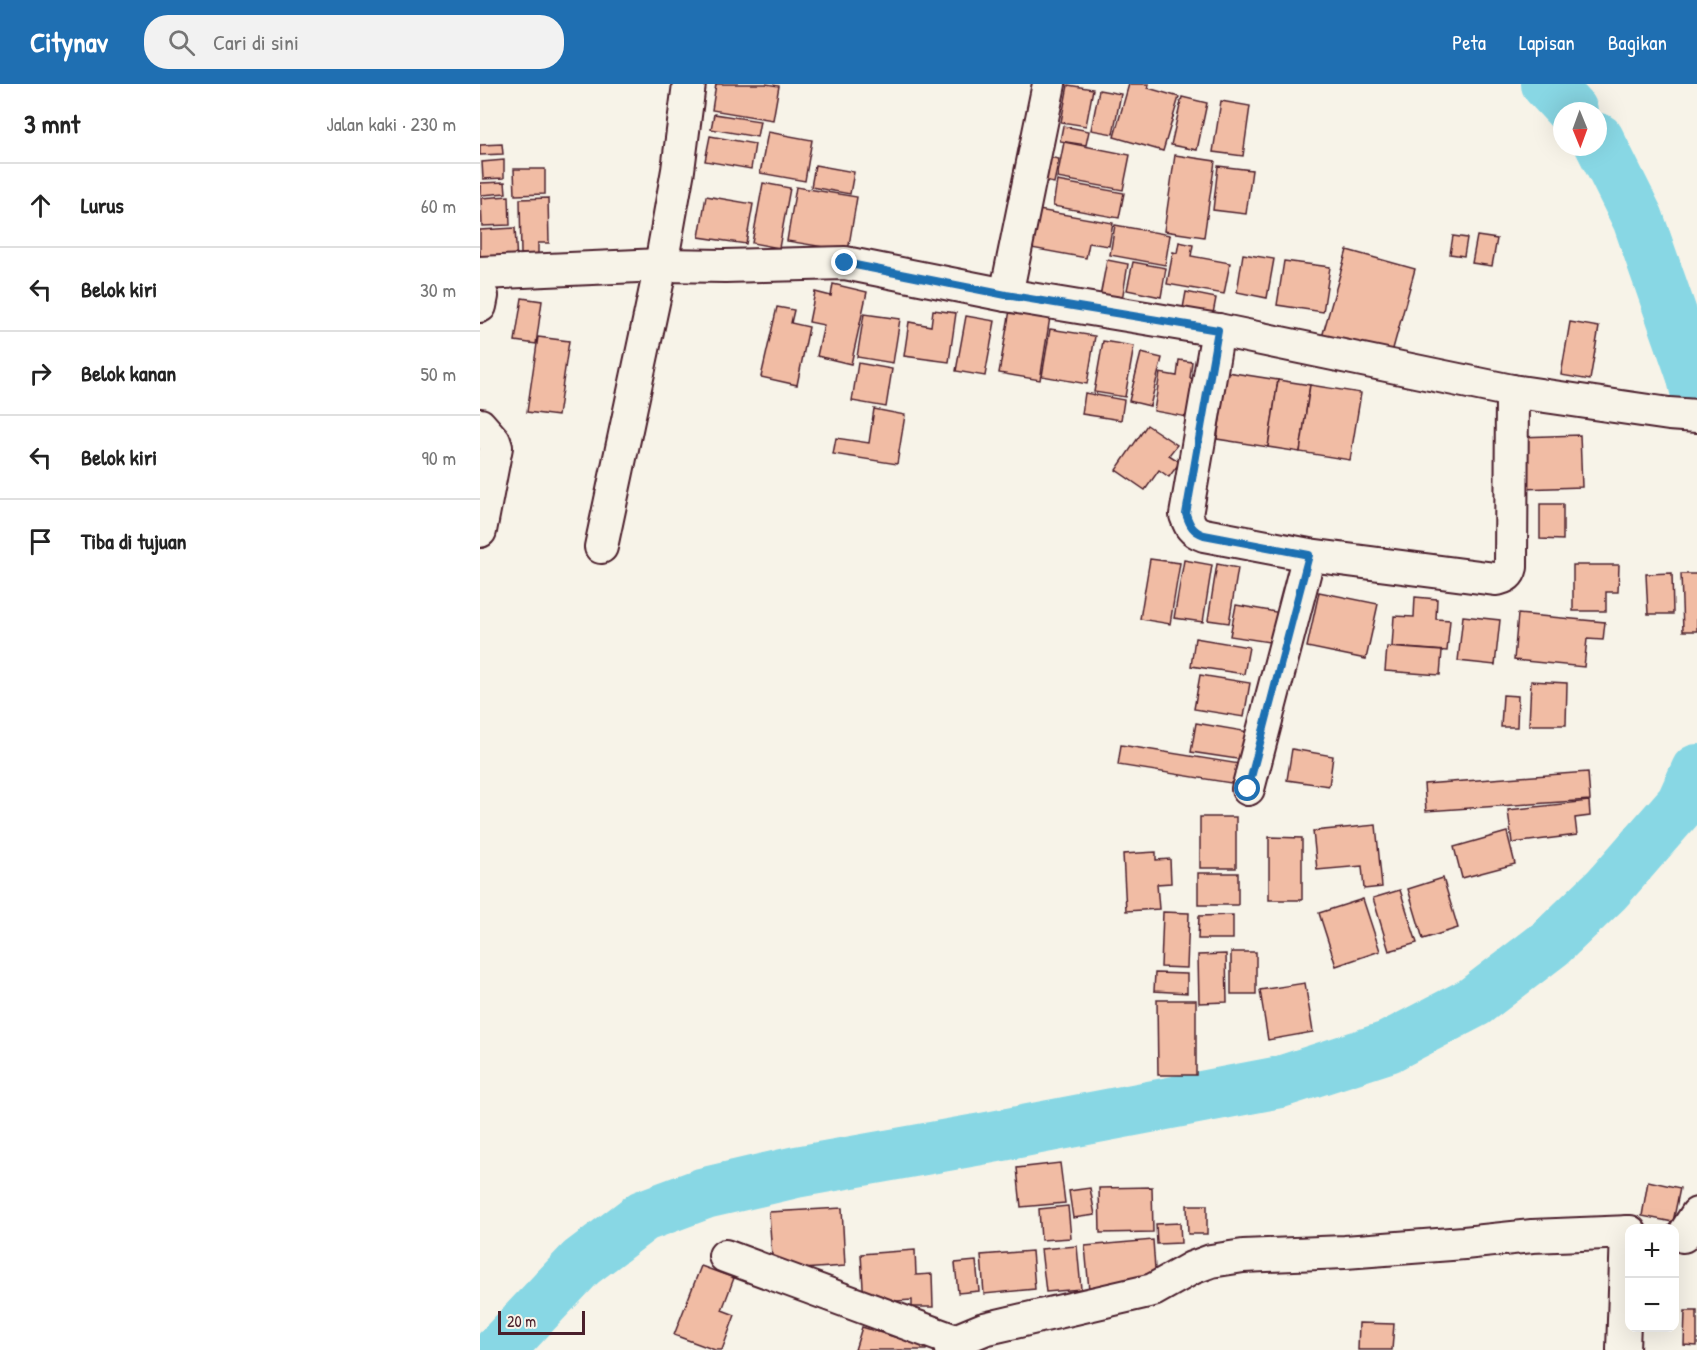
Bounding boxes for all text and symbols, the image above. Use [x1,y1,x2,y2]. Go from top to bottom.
search box [144,15,564,69]
text: Citynav [30,23,108,61]
icon: search [165,26,198,59]
text: Cari di sini [213,27,299,57]
text: Peta [1452,28,1486,57]
text: Lapisan [1519,28,1575,57]
text: Bagikan [1608,28,1667,57]
north arrow [1553,102,1607,156]
text: 3 mnt [24,106,80,141]
text: Jalan kaki · 230 m [326,110,456,137]
icon: ahead [24,189,57,222]
text: Lurus [81,190,124,220]
text: 60 m [421,192,456,219]
route end [831,249,857,275]
icon: left [24,273,57,306]
text: Belok kiri [81,274,157,304]
text: 30 m [420,276,456,303]
icon: right [24,357,57,390]
text: Belok kanan [81,358,176,388]
text: 50 m [420,360,456,387]
icon: left [24,441,57,474]
text: Belok kiri [81,442,157,472]
text: 90 m [422,444,456,471]
icon: arrive [24,525,57,558]
text: Tiba di tujuan [81,526,186,556]
route start [1234,775,1260,801]
map controls [1625,1224,1679,1332]
button: + [1625,1224,1679,1278]
button: − [1625,1278,1679,1332]
scale bar [498,1308,585,1336]
text: 20 m [507,1310,536,1332]

